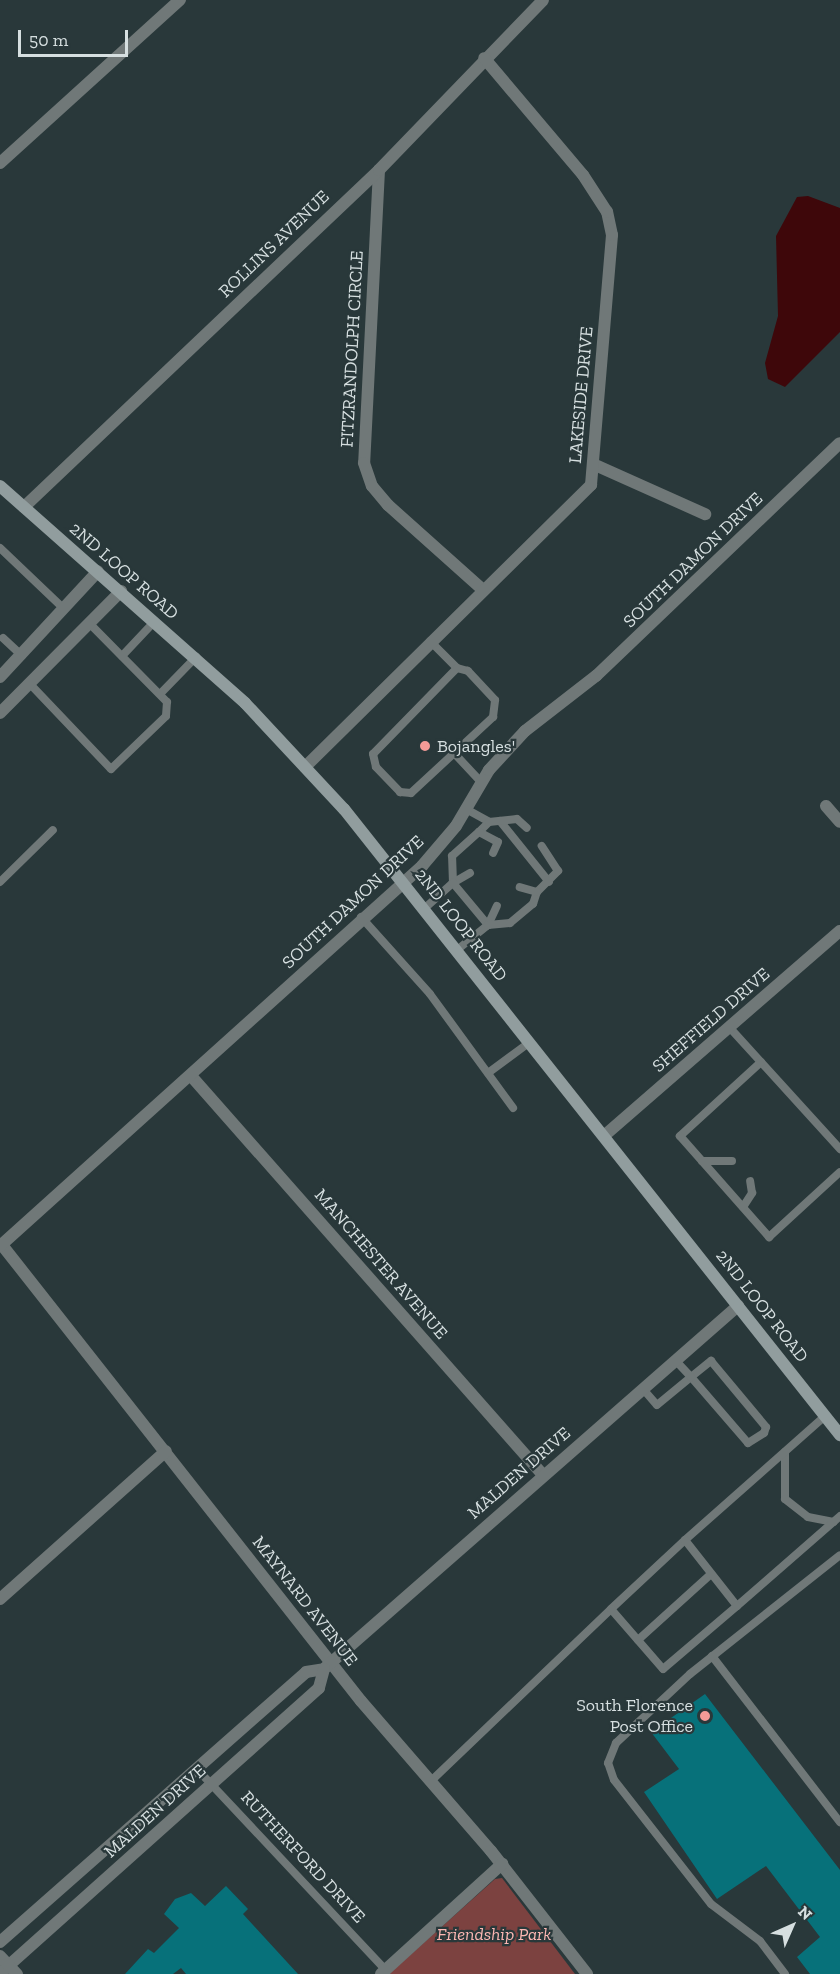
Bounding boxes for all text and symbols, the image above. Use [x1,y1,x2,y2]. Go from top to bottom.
scale bar [21,18,130,56]
text: 50 m [29,29,68,51]
street label: ROLLINS AVENUE [214,186,334,302]
street label: FITZRANDOLPH CIRCLE [336,250,368,448]
street label: LAKESIDE DRIVE [564,325,598,465]
street label: SOUTH DAMON DRIVE [619,488,767,632]
street label: 2ND LOOP ROAD [65,518,183,624]
place label: Bojangles' [437,735,515,757]
marker: Bojangles' [418,739,432,753]
street label: SOUTH DAMON DRIVE [278,831,428,973]
street label: 2ND LOOP ROAD [410,864,512,986]
street label: SHEFFIELD DRIVE [648,963,774,1077]
street label: MANCHESTER AVENUE [310,1184,452,1344]
street label: 2ND LOOP ROAD [711,1245,813,1367]
street label: MALDEN DRIVE [463,1422,575,1524]
street label: MAYNARD AVENUE [247,1532,363,1670]
place label: South Florence Post Office [576,1695,693,1738]
marker: South Florence Post Office [698,1709,712,1723]
street label: MALDEN DRIVE [100,1760,210,1862]
street label: RUTHERFORD DRIVE [236,1786,370,1928]
north arrow [762,1896,822,1956]
text: N [794,1902,816,1924]
park label: Friendship Park [437,1923,551,1945]

